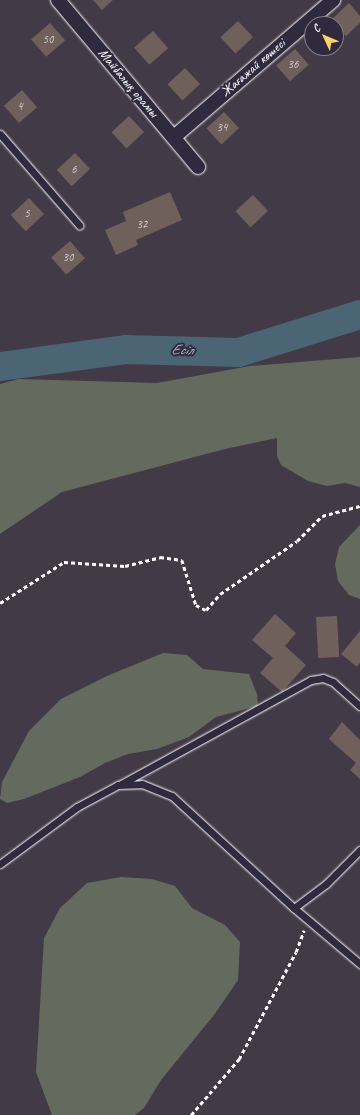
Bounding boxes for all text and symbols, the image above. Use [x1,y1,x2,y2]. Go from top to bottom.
north arrow [304,16,344,56]
text: С [309,22,323,35]
house number: 50 [43,33,53,47]
street label: Жағажай көшесі [217,35,289,101]
street label: Майбалық орамы [94,45,162,121]
house number: 36 [288,58,298,72]
house number: 4 [17,100,23,114]
house number: 34 [217,121,227,135]
house number: 6 [71,163,77,177]
house number: 5 [24,207,30,221]
house number: 32 [137,218,147,232]
house number: 30 [63,251,73,265]
water label: Есіл [171,341,193,359]

